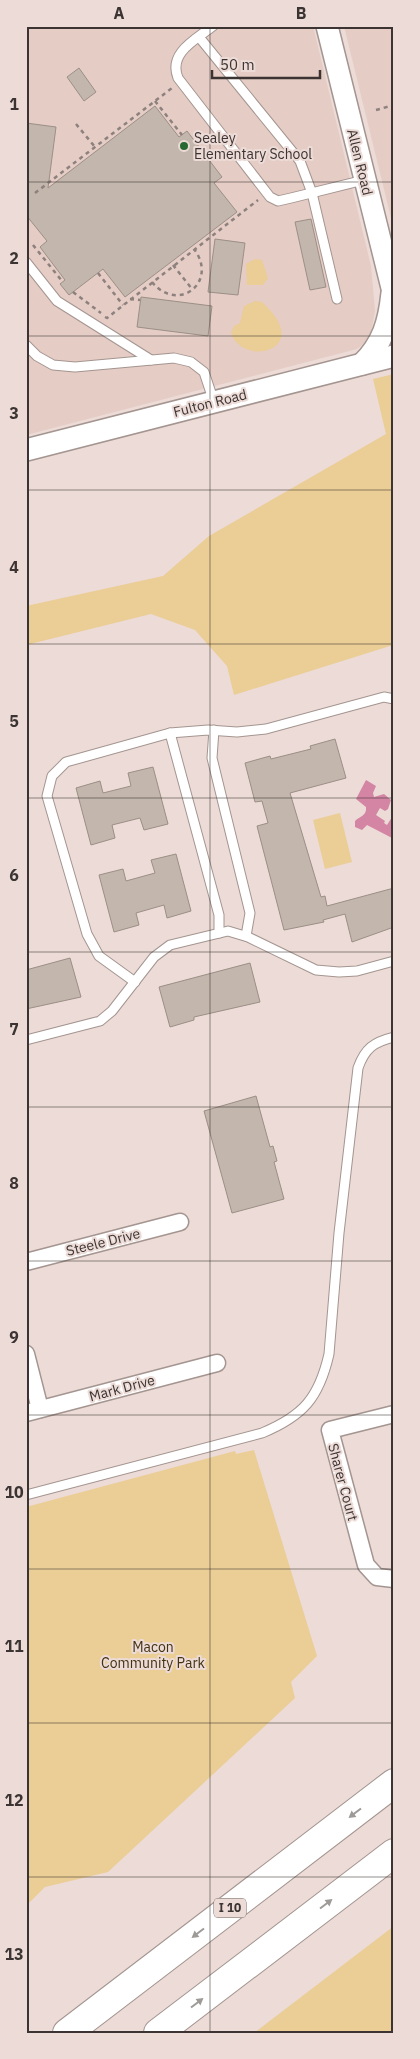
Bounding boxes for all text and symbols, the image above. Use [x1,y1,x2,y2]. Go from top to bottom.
text: A [114,3,125,23]
text: B [296,3,307,23]
scale bar [212,48,320,80]
text: 50 m [220,55,255,74]
text: 1 [9,94,19,114]
street label: Allen Road [343,127,377,197]
place label: Sealey Elementary School [194,129,312,163]
marker: Sealey Elementary School [178,140,190,152]
text: 2 [9,248,19,268]
street label: Fulton Road [171,385,249,421]
text: 3 [9,403,19,423]
text: 4 [9,557,19,577]
text: 5 [9,711,19,731]
text: 6 [9,865,19,885]
text: 7 [9,1019,19,1039]
text: 8 [9,1173,19,1193]
street label: Steele Drive [64,1224,142,1260]
text: 9 [9,1327,19,1347]
street label: Mark Drive [87,1371,157,1405]
street label: Sharer Court [324,1441,362,1523]
text: 10 [4,1482,24,1502]
text: 11 [4,1636,24,1656]
park label: Macon Community Park [101,1638,206,1672]
text: 12 [4,1790,24,1810]
one-way arrow [349,1807,362,1818]
road number: I 10 [214,1899,246,1918]
one-way arrow [319,1899,332,1910]
one-way arrow [192,1927,205,1938]
text: 13 [4,1944,24,1964]
one-way arrow [190,1998,204,2008]

